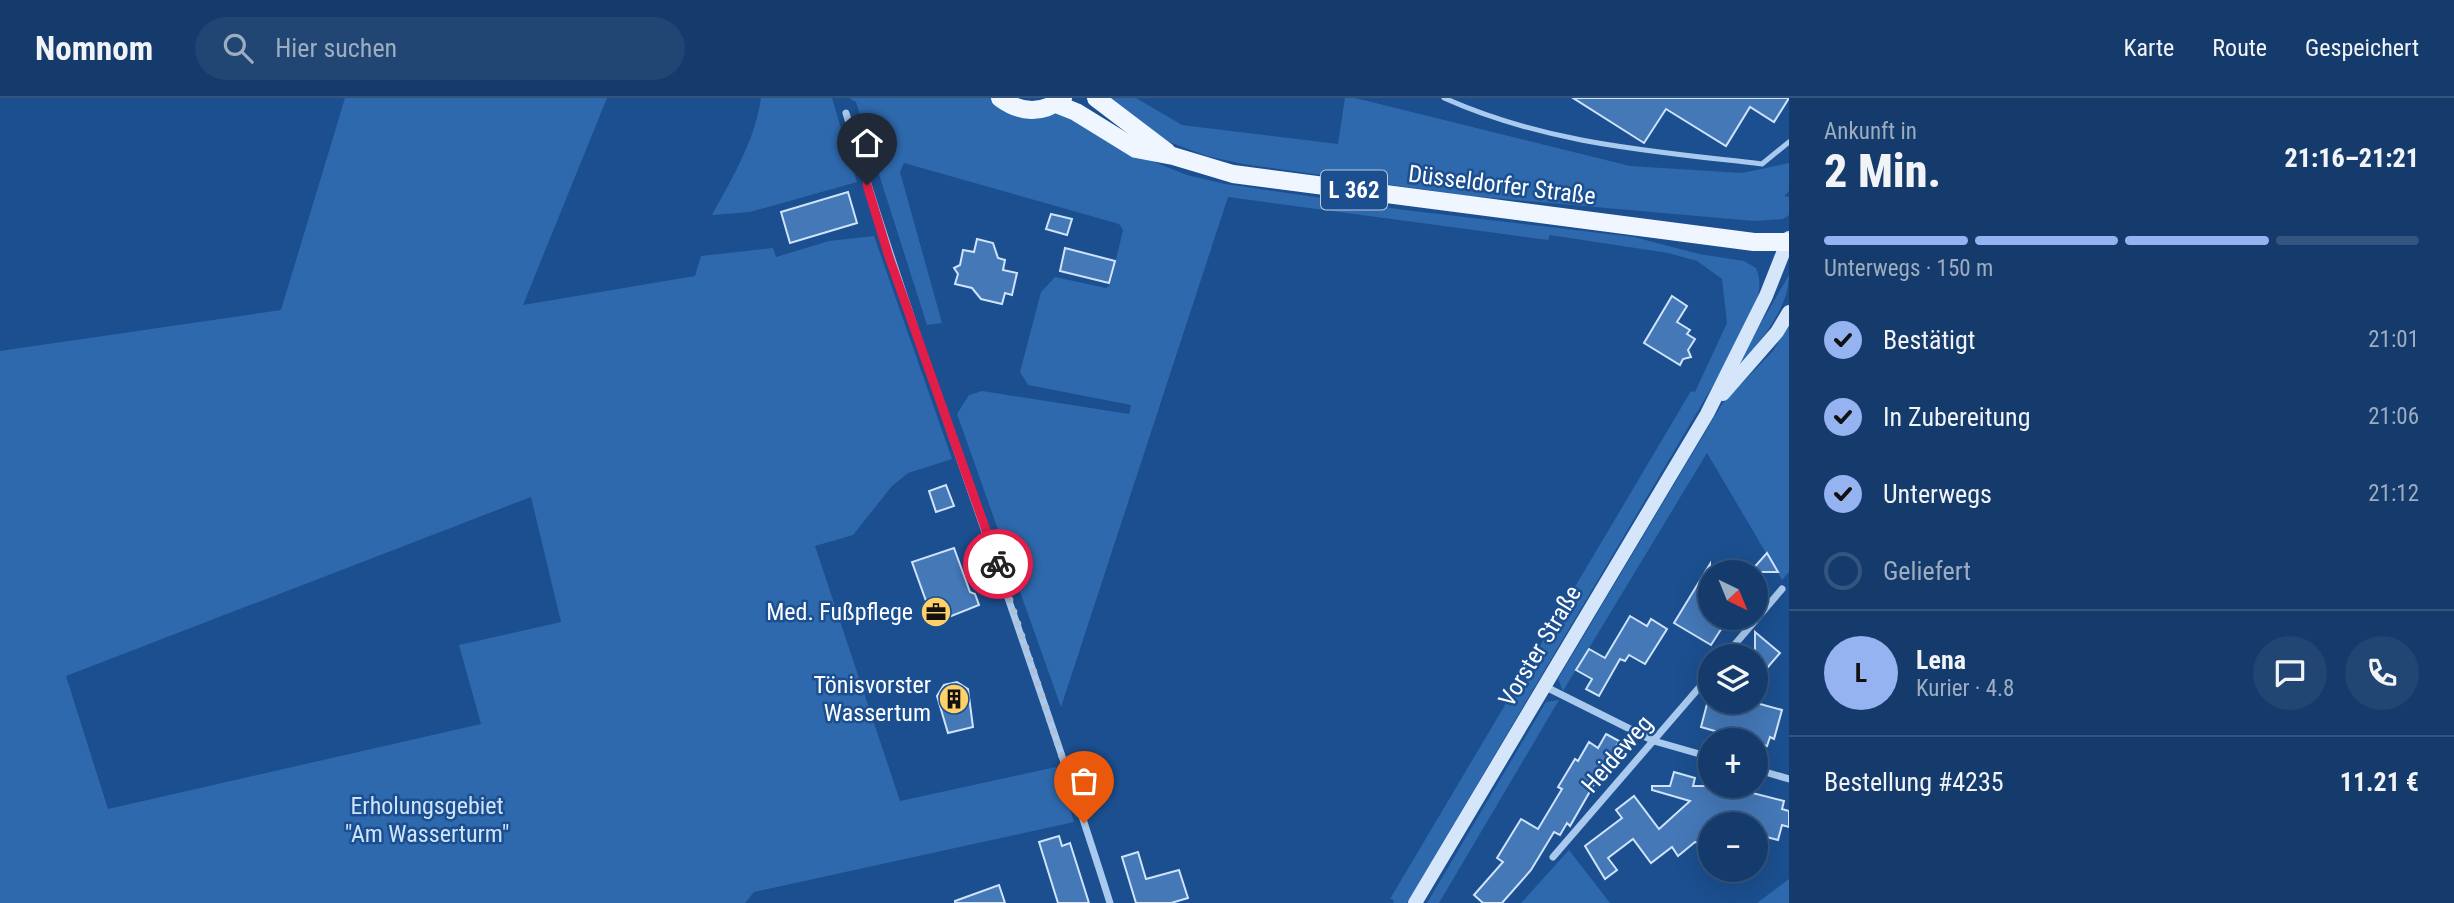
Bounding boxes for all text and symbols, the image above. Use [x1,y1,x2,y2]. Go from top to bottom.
search box [195,17,685,80]
text: Nomnom [35,29,153,68]
icon: search [219,29,257,67]
text: Hier suchen [275,33,397,63]
text: Karte [2124,34,2174,62]
text: Route [2212,34,2267,62]
text: Gespeichert [2305,34,2419,62]
pin [837,113,897,185]
text: Ankunft in [1824,118,1917,145]
icon: home [848,124,886,162]
text: 21:16–21:21 [2285,143,2419,173]
text: 2 Min. [1824,144,1941,198]
street label: Düsseldorfer Straße [1407,160,1597,210]
road number: L 362 [1321,170,1387,209]
text: Unterwegs · 150 m [1824,255,1993,282]
icon: check [1824,321,1862,359]
text: Bestätigt [1883,325,1976,355]
text: 21:01 [2368,326,2419,353]
icon: check [1824,398,1862,436]
text: In Zubereitung [1883,402,2031,432]
text: 21:06 [2368,403,2419,430]
icon: check [1824,475,1862,513]
text: Unterwegs [1883,479,1992,509]
text: 21:12 [2368,480,2419,507]
courier [963,529,1033,599]
icon: bike [979,545,1017,583]
text: Geliefert [1883,556,1971,586]
north arrow [1698,560,1768,630]
map controls [1698,560,1768,882]
street label: Vorster Straße [1493,580,1587,712]
office icon: Med. Fußpflege [919,595,953,629]
place label: Med. Fußpflege [766,598,913,626]
button: chat [2253,636,2327,710]
button: phone [2345,636,2419,710]
button: layers [1698,644,1768,714]
text: Lena [1916,645,1966,675]
text: L [1855,658,1867,688]
place label: Tönisvorster Wassertum [813,671,931,727]
text: Kurier · 4.8 [1916,675,2014,702]
building icon: Tönisvorster Wassertum [937,682,971,716]
street label: Heideweg [1576,710,1658,798]
button: + [1698,728,1768,798]
pin [1054,751,1114,823]
icon: bag [1065,762,1103,800]
text: Bestellung #4235 [1824,767,2004,797]
text: 11.21 € [2340,767,2419,797]
park label: Erholungsgebiet "Am Wasserturm" [345,792,509,848]
button: − [1698,812,1768,882]

